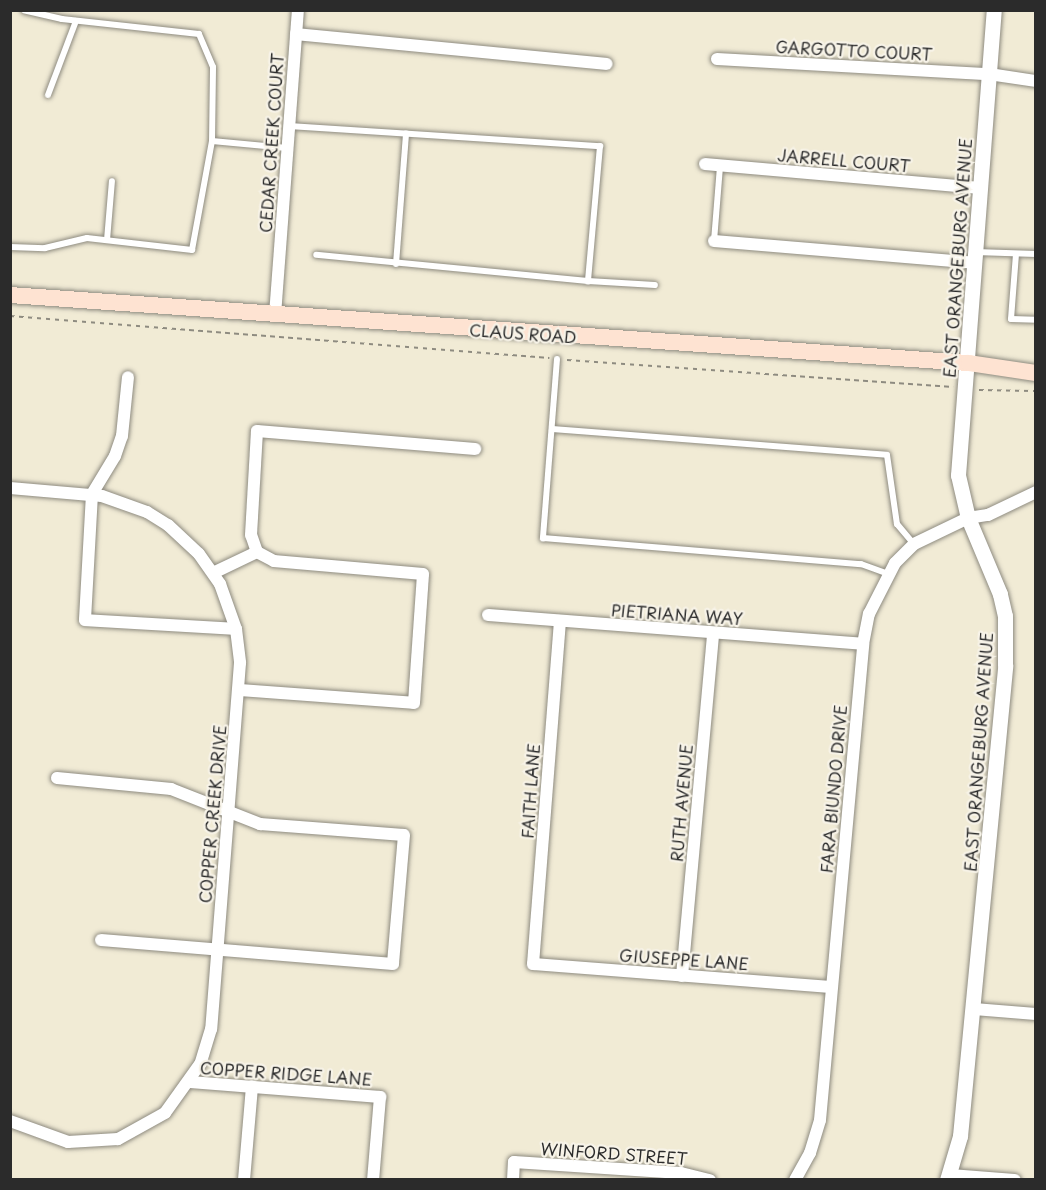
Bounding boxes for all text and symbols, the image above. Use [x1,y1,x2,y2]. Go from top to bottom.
street label: GARGOTTO COURT [775,36,933,64]
street label: CEDAR CREEK COURT [255,52,287,234]
street label: EAST ORANGEBURG AVENUE [939,137,975,379]
street label: JARRELL COURT [776,145,912,175]
street label: CLAUS ROAD [468,320,578,346]
street label: PIETRIANA WAY [611,600,743,628]
street label: EAST ORANGEBURG AVENUE [960,631,996,873]
street label: FARA BIUNDO DRIVE [816,703,850,875]
street label: COPPER CREEK DRIVE [195,723,229,905]
street label: FAITH LANE [517,742,543,840]
street label: RUTH AVENUE [666,744,696,862]
street label: GIUSEPPE LANE [619,945,749,973]
street label: COPPER RIDGE LANE [200,1057,372,1089]
street label: WINFORD STREET [540,1138,688,1168]

